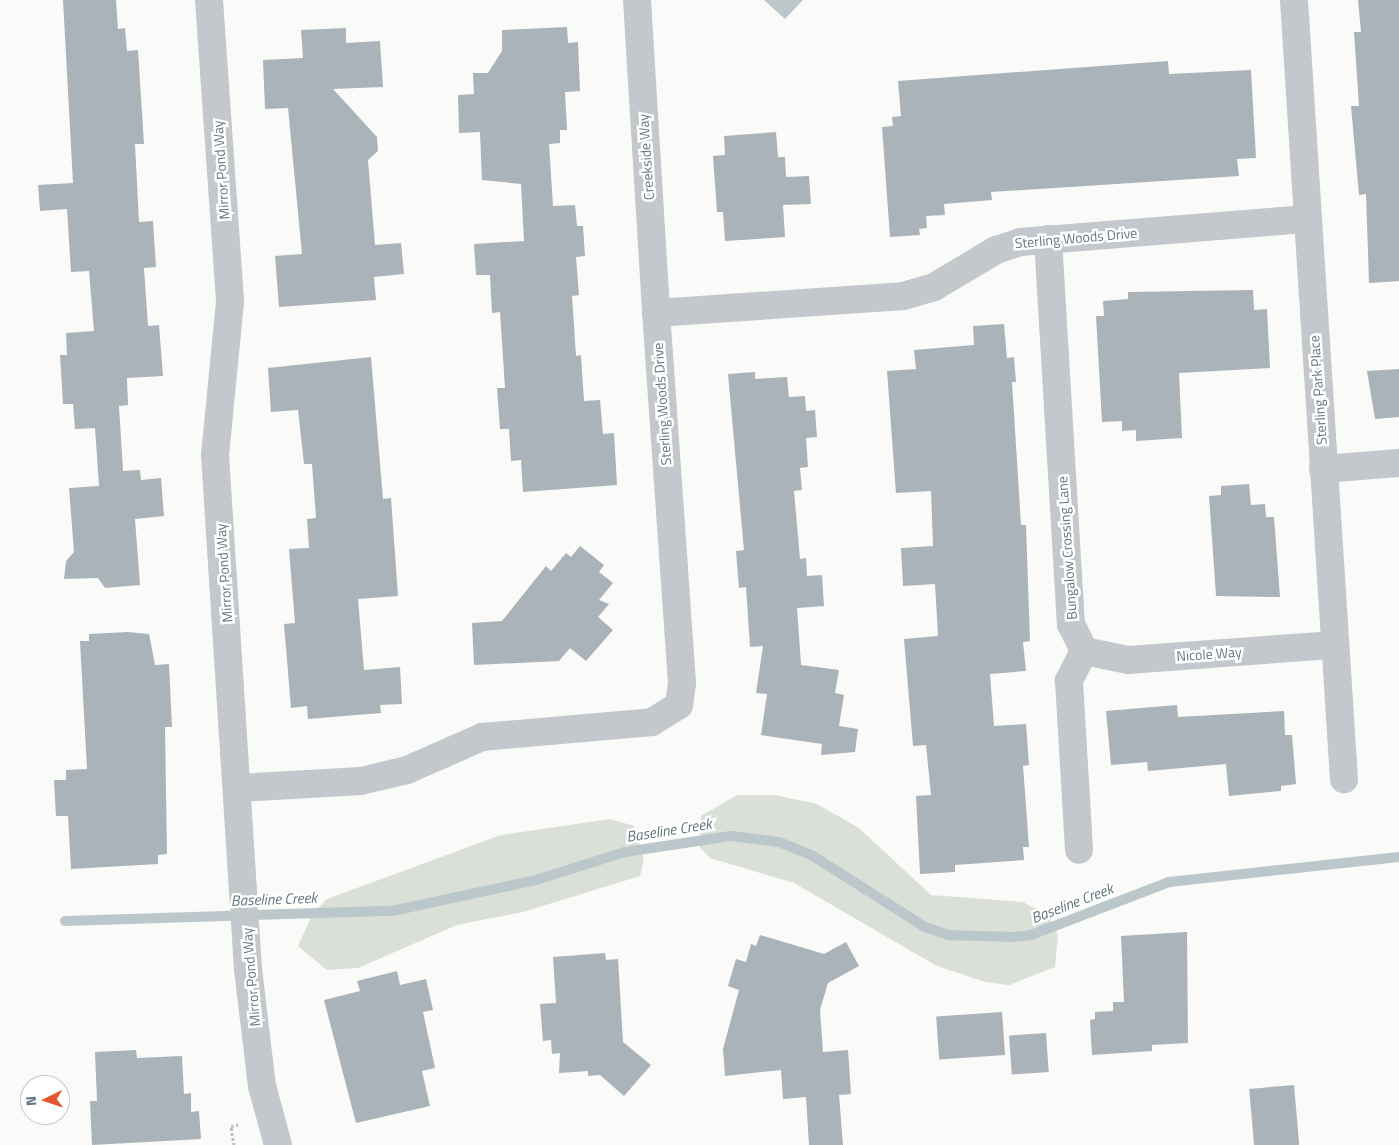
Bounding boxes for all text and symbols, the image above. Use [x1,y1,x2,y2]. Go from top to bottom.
street label: Creekside Way [635,113,657,201]
street label: Mirror Pond Way [209,120,233,220]
street label: Sterling Woods Drive [1014,224,1138,252]
street label: Sterling Park Place [1306,335,1330,445]
street label: Sterling Woods Drive [649,342,675,466]
street label: Bungalow Crossing Lane [1054,476,1080,620]
street label: Mirror Pond Way [212,523,236,623]
street label: Nicole Way [1176,643,1242,665]
water label: Baseline Creek [625,814,713,846]
water label: Baseline Creek [1029,879,1115,927]
water label: Baseline Creek [231,889,317,909]
street label: Mirror Pond Way [238,927,264,1027]
north arrow [20,1075,70,1125]
text: N [20,1095,41,1107]

